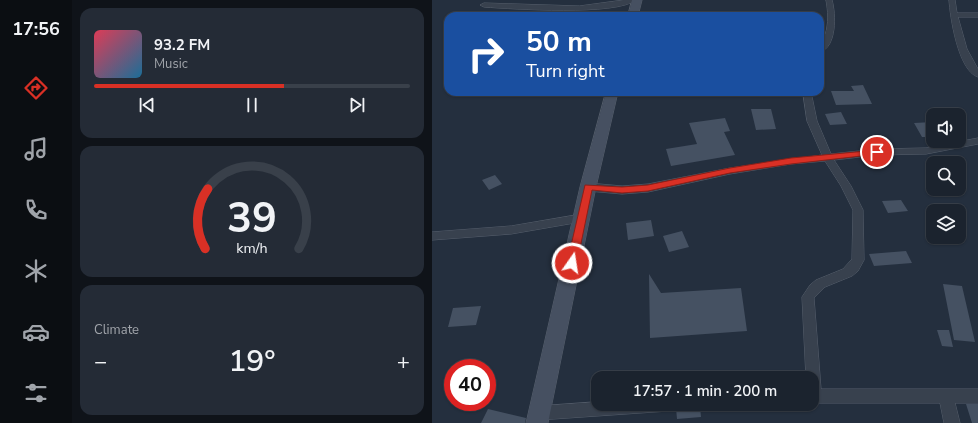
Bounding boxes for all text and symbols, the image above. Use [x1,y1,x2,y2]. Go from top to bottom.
text: 17:56 [12,17,60,41]
text: 50 m [526,23,592,61]
icon: right [460,28,512,80]
text: 93.2 FM [154,35,210,55]
text: Music [154,55,188,73]
text: Turn right [526,59,605,83]
icon: directions [22,74,50,102]
icon: previous [136,94,158,116]
icon: pause [241,94,263,116]
icon: next [346,94,368,116]
map controls [926,108,966,244]
button: sound [926,108,966,148]
icon: music [22,135,50,163]
pin [860,135,894,169]
icon: arrive [866,141,888,163]
button: search [926,156,966,196]
text: 39 [227,190,277,247]
icon: phone [22,196,50,224]
button: layers [926,204,966,244]
text: km/h [236,239,268,258]
position arrow [551,242,593,284]
icon: climate [22,257,50,285]
icon: car [22,318,50,346]
text: Climate [94,321,139,339]
text: 19° [228,341,276,382]
text: − [94,347,107,377]
text: + [397,347,410,377]
speed limit sign: 40 [444,359,496,411]
icon: filters [22,379,50,407]
text: 17:57 · 1 min · 200 m [633,381,777,401]

